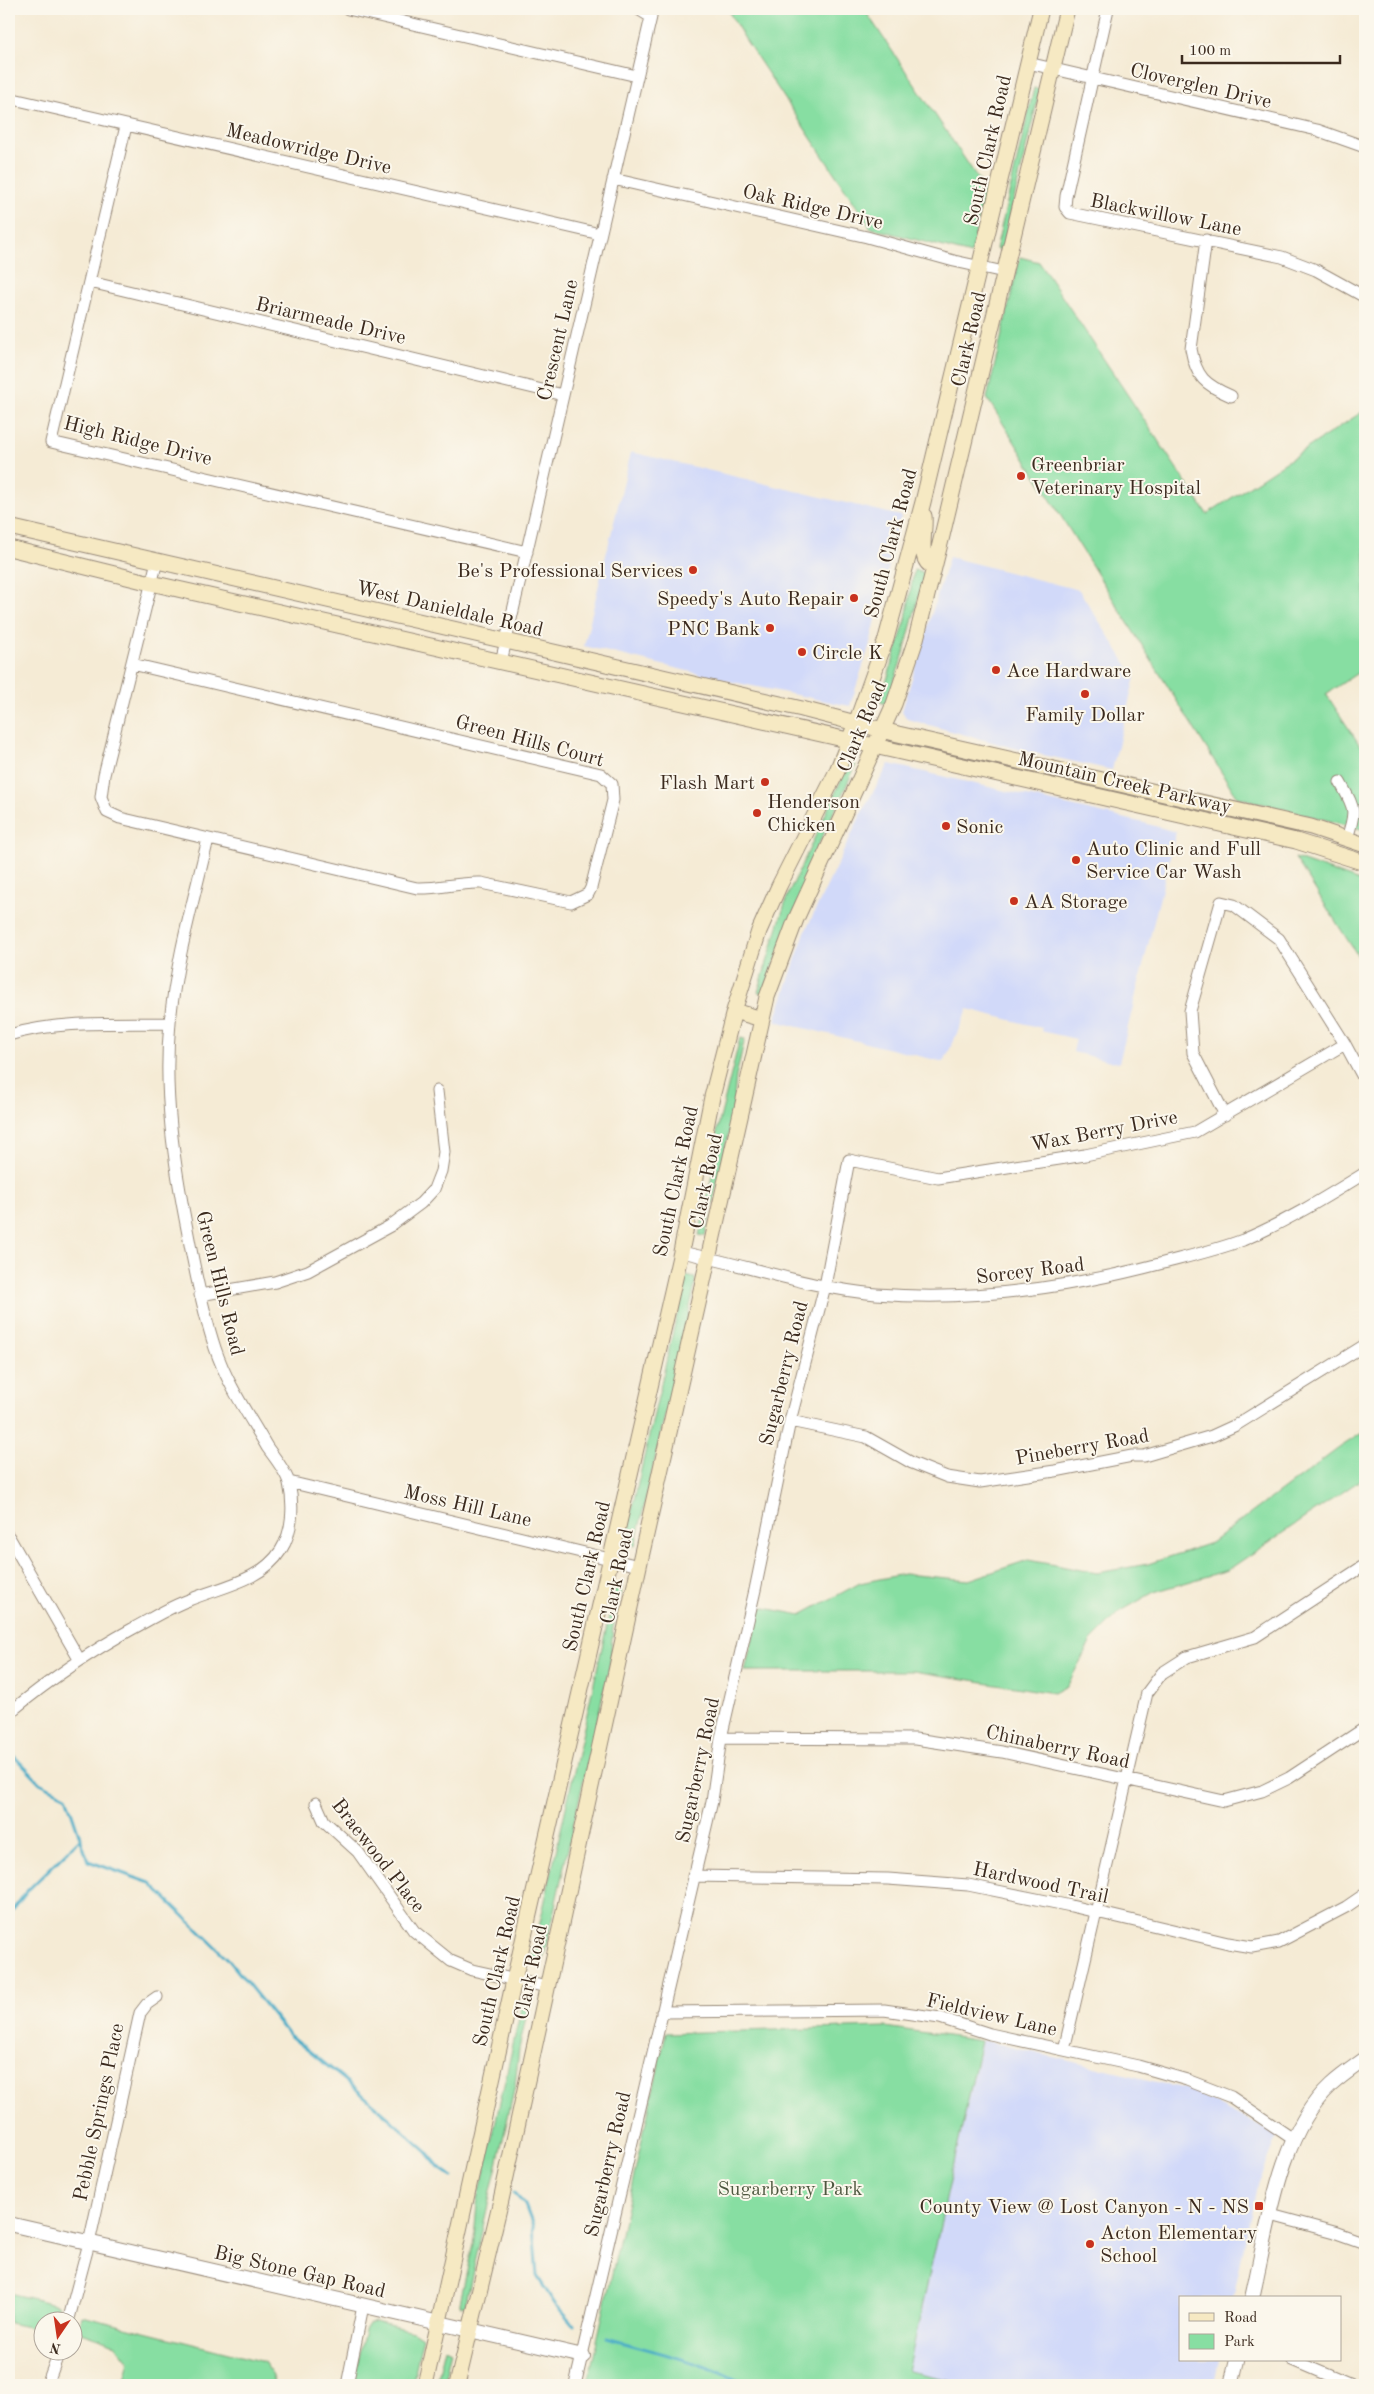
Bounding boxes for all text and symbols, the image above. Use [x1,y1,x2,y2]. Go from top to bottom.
scale bar [1182,32,1339,64]
text: 100 m [1189,44,1231,59]
street label: Cloverglen Drive [1128,61,1273,113]
street label: South Clark Road [962,73,1016,228]
street label: Meadowridge Drive [224,121,393,179]
street label: Oak Ridge Drive [740,182,885,234]
street label: Blackwillow Lane [1088,191,1243,240]
street label: Crescent Lane [535,278,583,403]
street label: Clark Road [949,290,991,389]
street label: Briarmeade Drive [253,295,408,349]
street label: High Ridge Drive [61,414,214,470]
place label: Greenbriar Veterinary Hospital [1031,456,1201,499]
street label: South Clark Road [862,467,922,620]
marker: Greenbriar Veterinary Hospital [1015,470,1027,482]
place label: Be's Professional Services [457,562,683,582]
marker: Be's Professional Services [687,564,699,576]
street label: West Danieldale Road [354,579,545,641]
place label: Speedy's Auto Repair [657,590,844,610]
marker: Speedy's Auto Repair [848,592,860,604]
place label: PNC Bank [667,620,760,640]
marker: PNC Bank [764,622,776,634]
place label: Circle K [812,644,883,664]
marker: Circle K [796,646,808,658]
place label: Ace Hardware [1006,662,1131,682]
marker: Ace Hardware [990,664,1002,676]
street label: Clark Road [835,678,891,776]
marker: Family Dollar [1079,688,1091,700]
place label: Family Dollar [1025,706,1145,726]
street label: Green Hills Court [453,712,606,771]
street label: Mountain Creek Parkway [1016,750,1234,818]
place label: Flash Mart [659,774,755,794]
marker: Flash Mart [759,776,771,788]
place label: Henderson Chicken [767,793,860,836]
marker: Henderson Chicken [751,807,763,819]
place label: Sonic [956,818,1004,838]
marker: Sonic [940,820,952,832]
place label: Auto Clinic and Full Service Car Wash [1086,840,1261,883]
marker: Auto Clinic and Full Service Car Wash [1070,854,1082,866]
place label: AA Storage [1024,893,1128,913]
marker: AA Storage [1008,895,1020,907]
street label: South Clark Road [651,1104,703,1259]
street label: Wax Berry Drive [1029,1108,1180,1156]
street label: Clark Road [687,1132,727,1231]
street label: Green Hills Road [191,1209,247,1358]
street label: Sorcey Road [975,1255,1086,1289]
street label: Sugarberry Road [757,1299,813,1448]
street label: Pineberry Road [1014,1426,1151,1470]
street label: Moss Hill Lane [402,1483,533,1531]
street label: South Clark Road [561,1499,615,1654]
street label: Clark Road [598,1527,638,1626]
street label: Sugarberry Road [674,1696,724,1845]
street label: Chinaberry Road [984,1723,1132,1773]
street label: Braewood Place [327,1796,428,1917]
street label: Hardwood Trail [971,1860,1110,1908]
street label: South Clark Road [471,1894,525,2049]
street label: Clark Road [512,1923,552,2022]
street label: Fieldview Lane [924,1991,1059,2041]
street label: Pebble Springs Place [71,2022,129,2203]
street label: Sugarberry Road [582,2090,635,2239]
park label: Sugarberry Park [717,2180,863,2200]
place label: County View @ Lost Canyon - N - NS [919,2198,1249,2218]
marker: County View @ Lost Canyon - N - NS [1253,2200,1265,2212]
place label: Acton Elementary School [1100,2224,1258,2267]
marker: Acton Elementary School [1084,2238,1096,2250]
street label: Big Stone Gap Road [212,2243,387,2302]
legend [1179,2296,1342,2362]
text: Road [1224,2311,1258,2326]
north arrow [32,2312,82,2362]
text: Park [1224,2335,1255,2350]
text: N [48,2340,62,2356]

